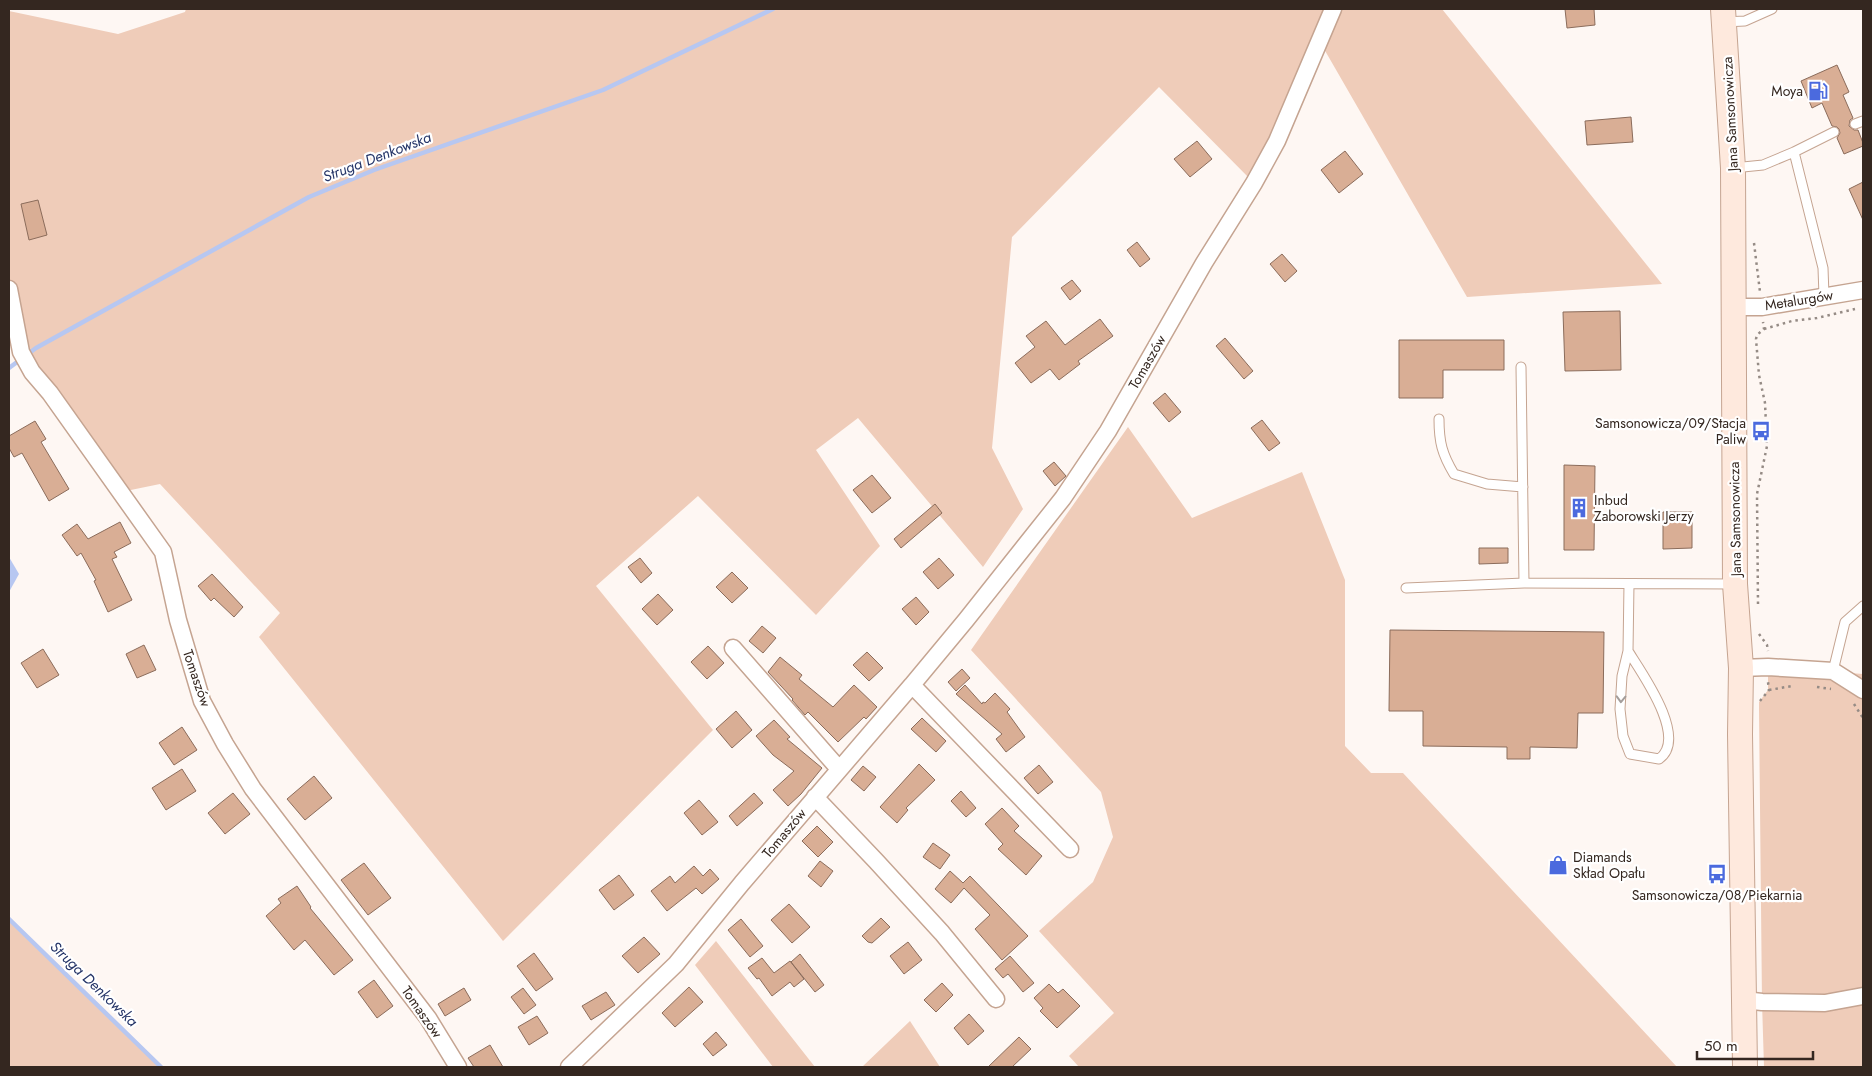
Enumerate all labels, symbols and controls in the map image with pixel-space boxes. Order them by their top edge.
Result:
street label: Jana Samsonowicza [1717,56,1743,174]
fuel station icon: Moya [1807,80,1829,102]
place label: Moya [1771,81,1803,101]
water label: Struga Denkowska [320,126,435,188]
street label: Metalurgów [1763,285,1835,315]
street label: Tomaszów [1124,331,1171,393]
place label: Samsonowicza/09/Stacja Paliw [1595,413,1746,449]
bus stop icon: Samsonowicza/09/Stacja Paliw [1750,420,1772,442]
street label: Jana Samsonowicza [1724,461,1746,579]
place label: Inbud Zaborowski Jerzy [1594,490,1695,526]
building icon: Inbud Zaborowski Jerzy [1568,497,1590,519]
street label: Tomaszów [178,647,216,710]
one-way arrow [1616,695,1626,703]
street label: Tomaszów [757,804,811,862]
place label: Diamands Skład Opału [1573,847,1645,883]
shop icon: Diamands Skład Opału [1547,854,1569,876]
bus stop icon: Samsonowicza/08/Piekarnia [1706,863,1728,885]
place label: Samsonowicza/08/Piekarnia [1632,885,1802,905]
water label: Struga Denkowska [45,936,143,1032]
street label: Tomaszów [397,982,447,1042]
scale bar [1697,1028,1813,1060]
text: 50 m [1704,1035,1738,1057]

